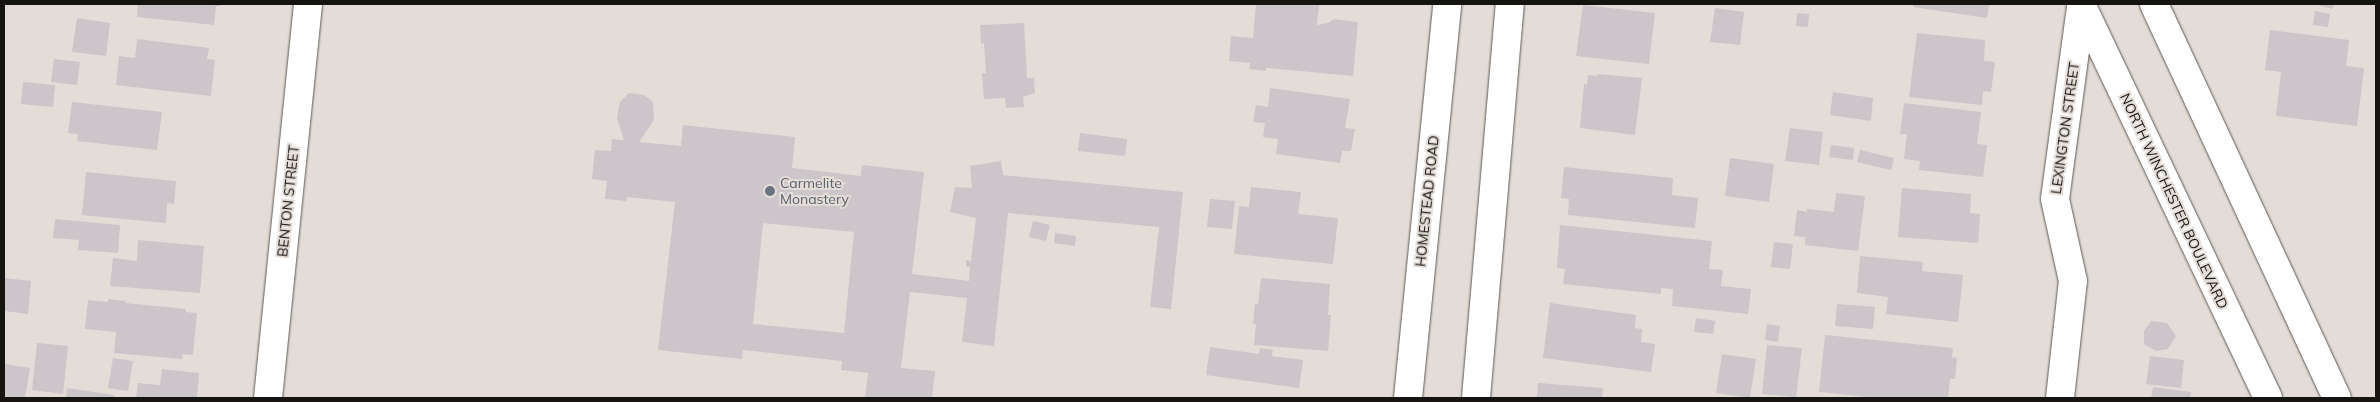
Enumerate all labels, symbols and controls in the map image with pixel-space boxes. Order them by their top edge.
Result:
street label: LEXINGTON STREET [2047,61,2083,195]
street label: NORTH WINCHESTER BOULEVARD [2117,91,2231,311]
street label: HOMESTEAD ROAD [1412,134,1442,268]
street label: BENTON STREET [274,144,302,258]
place label: Carmelite Monastery [780,175,849,208]
marker: Carmelite Monastery [764,185,776,197]

